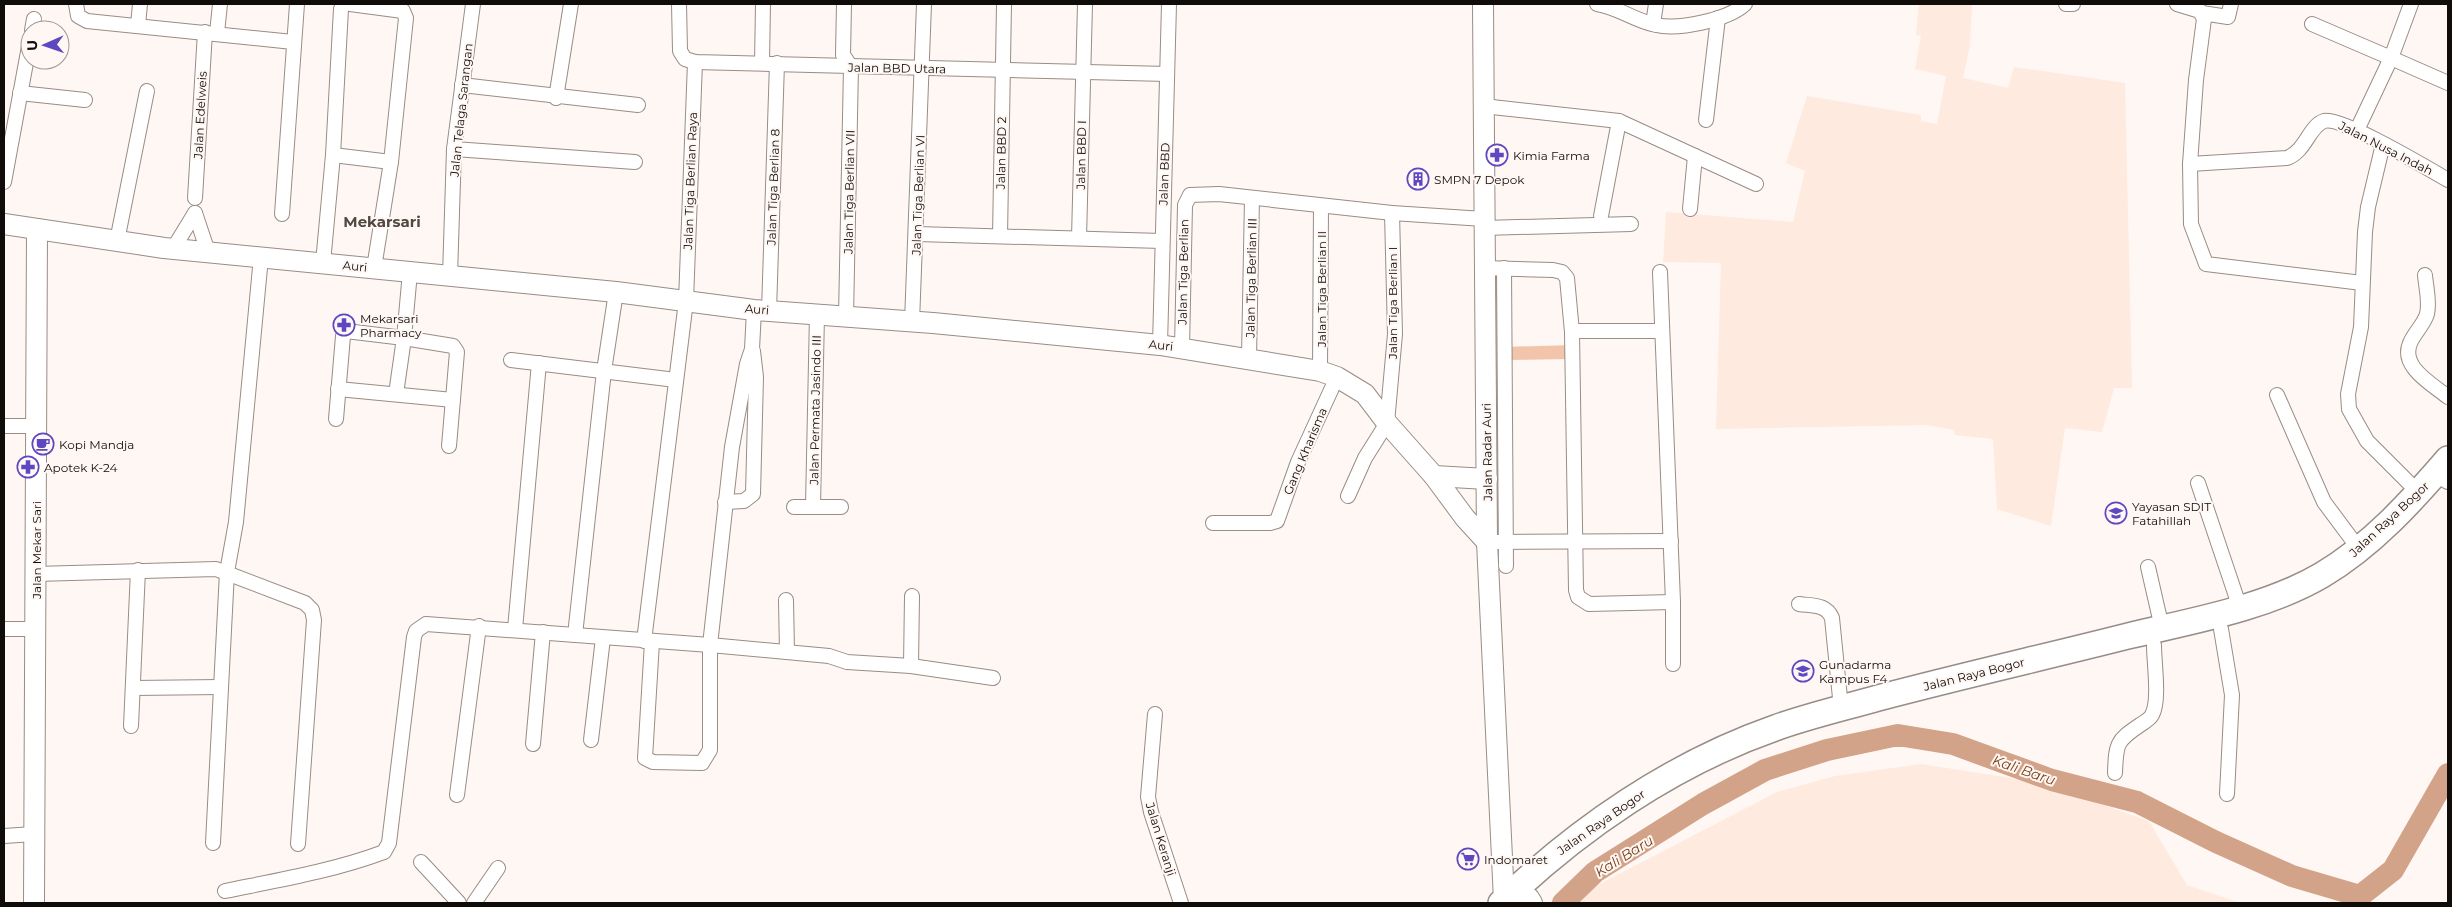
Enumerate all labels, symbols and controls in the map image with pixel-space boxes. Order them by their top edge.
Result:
north arrow [20,20,70,70]
text: U [23,40,41,51]
street label: Jalan Telaga Sarangan [446,42,475,179]
street label: Jalan BBD Utara [847,60,946,76]
street label: Jalan Edelweis [190,71,210,160]
street label: Jalan Tiga Berlian Raya [680,112,700,251]
street label: Jalan BBD 2 [993,116,1009,190]
street label: Jalan Nusa Indah [2336,117,2436,178]
street label: Jalan BBD I [1073,120,1089,191]
street label: Jalan Tiga Berlian 8 [763,128,783,247]
street label: Jalan Tiga Berlian VII [840,130,858,255]
street label: Jalan Tiga Berlian VI [908,134,928,257]
street label: Jalan BBD [1155,142,1173,207]
pharmacy icon: Kimia Farma [1485,143,1509,167]
place label: Kimia Farma [1513,148,1590,163]
building icon: SMPN 7 Depok [1406,167,1430,191]
place label: SMPN 7 Depok [1434,172,1525,187]
district label: Mekarsari [343,212,421,231]
street label: Jalan Tiga Berlian III [1242,218,1260,339]
street label: Jalan Tiga Berlian [1175,219,1191,326]
street label: Jalan Tiga Berlian II [1314,231,1329,348]
street label: Jalan Tiga Berlian I [1385,247,1400,360]
street label: Auri [342,257,368,275]
street label: Auri [744,300,770,318]
place label: Mekarsari Pharmacy [360,311,422,340]
pharmacy icon: Mekarsari Pharmacy [332,313,356,337]
street label: Jalan Permata Jasindo III [806,335,824,486]
street label: Auri [1148,336,1174,354]
street label: Jalan Radar Auri [1479,403,1495,502]
street label: Gang Kharisma [1280,405,1330,497]
cafe icon: Kopi Mandja [31,432,55,456]
place label: Kopi Mandja [59,437,134,452]
pharmacy icon: Apotek K-24 [16,455,40,479]
place label: Apotek K-24 [44,460,118,475]
street label: Jalan Raya Bogor [2345,478,2432,561]
place label: Yayasan SDIT Fatahillah [2132,499,2211,528]
street label: Jalan Mekar Sari [29,501,44,600]
school or university icon: Yayasan SDIT Fatahillah [2104,501,2128,525]
street label: Jalan Raya Bogor [1921,654,2026,694]
place label: Gunadarma Kampus F4 [1819,657,1891,686]
school or university icon: Gunadarma Kampus F4 [1791,659,1815,683]
water label: Kali Baru [1990,751,2058,789]
street label: Jalan Raya Bogor [1553,786,1648,858]
street label: Jalan Keranji [1142,799,1179,878]
water label: Kali Baru [1592,831,1656,881]
supermarket icon: Indomaret [1456,847,1480,871]
place label: Indomaret [1484,852,1548,867]

